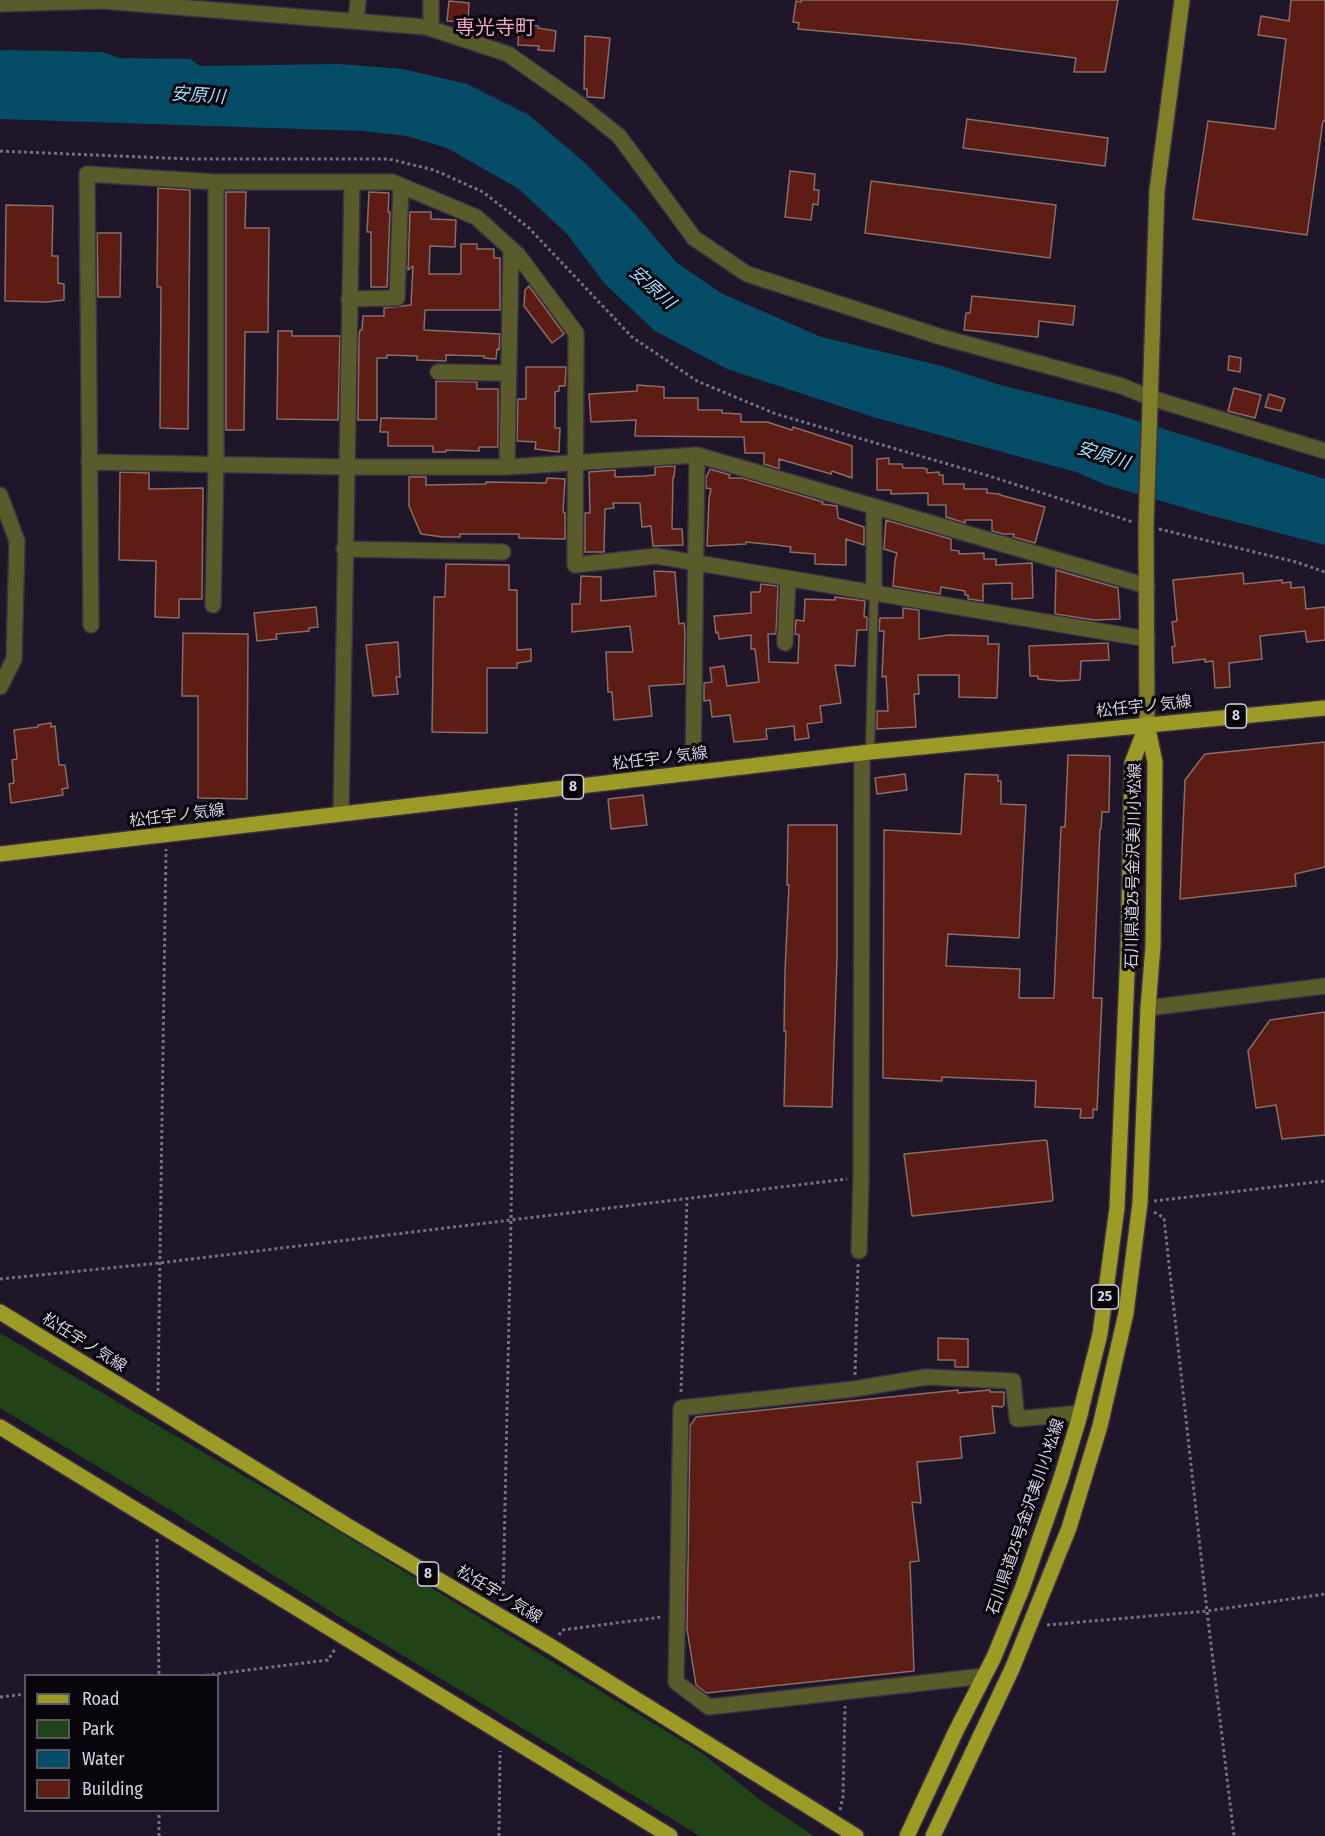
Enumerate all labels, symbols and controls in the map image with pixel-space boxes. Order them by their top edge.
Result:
district label: 専光寺町 [455,16,535,40]
water label: 安原川 [170,83,226,109]
water label: 安原川 [625,262,679,314]
water label: 安原川 [1074,437,1132,475]
street label: 松任宇ノ気線 [1095,692,1193,722]
road number: 8 [1226,704,1246,728]
street label: 松任宇ノ気線 [611,744,709,774]
street label: 石川県道25号金沢美川小松線 [1123,763,1145,969]
road number: 8 [562,775,584,799]
street label: 松任宇ノ気線 [128,801,226,831]
road number: 25 [1092,1285,1118,1309]
street label: 松任宇ノ気線 [38,1309,130,1377]
street label: 石川県道25号金沢美川小松線 [983,1416,1069,1618]
road number: 8 [418,1562,438,1586]
street label: 松任宇ノ気線 [453,1562,545,1628]
legend [24,1674,219,1812]
text: Road [82,1688,119,1710]
text: Park [82,1718,114,1740]
text: Water [82,1748,125,1770]
text: Building [82,1778,143,1800]

